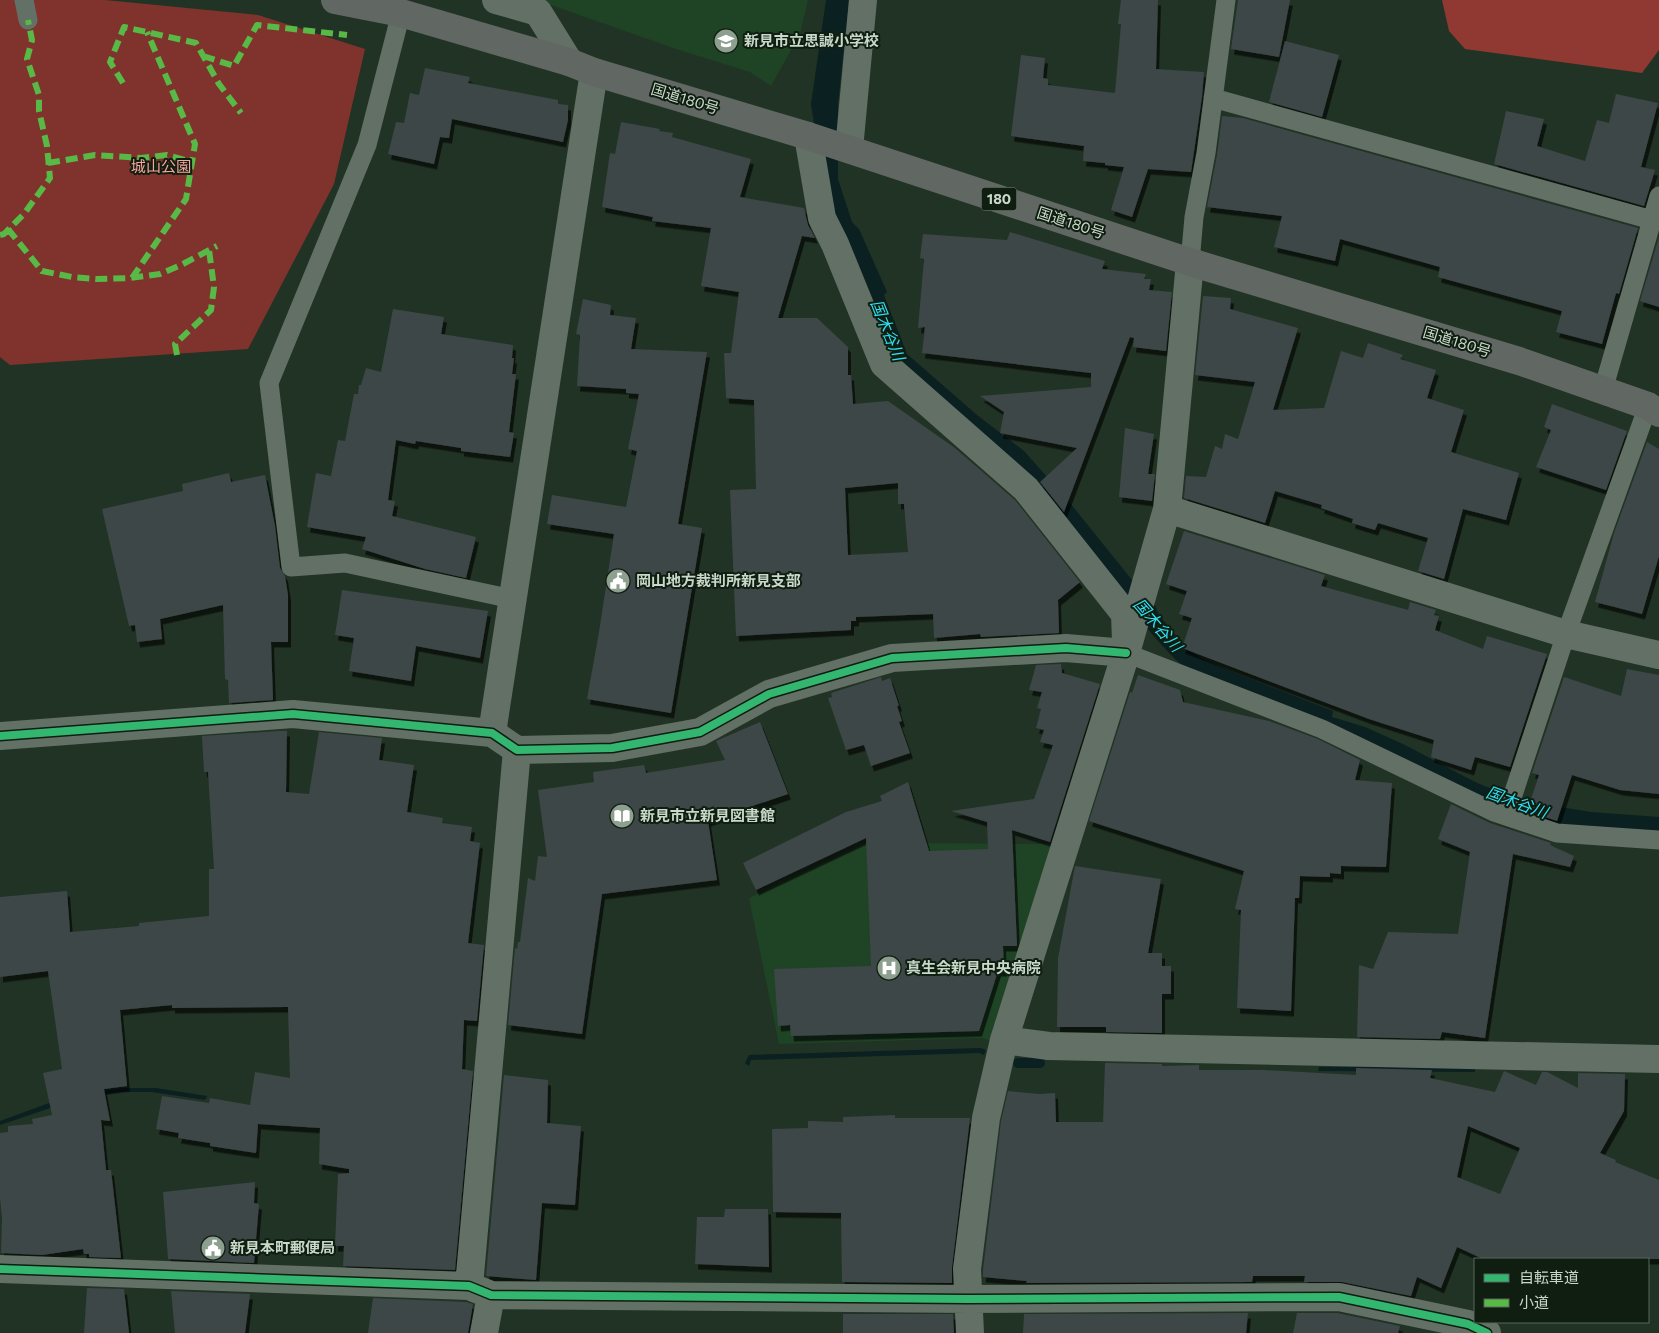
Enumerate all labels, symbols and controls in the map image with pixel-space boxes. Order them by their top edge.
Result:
school or university icon: 新見市立思誠小学校 [713,28,739,54]
place label: 新見市立思誠小学校 [744,31,879,49]
street label: 国道180号 [649,79,722,117]
park label: 城山公園 [131,157,191,175]
road number: 180 [982,188,1016,210]
street label: 国道180号 [1035,203,1108,241]
water label: 国木谷川 [868,297,910,365]
street label: 国道180号 [1421,322,1494,360]
public building icon: 岡山地方裁判所新見支部 [605,568,631,594]
place label: 岡山地方裁判所新見支部 [636,571,801,589]
water label: 国木谷川 [1130,594,1188,657]
water label: 国木谷川 [1484,782,1552,822]
library icon: 新見市立新見図書館 [609,803,635,829]
place label: 新見市立新見図書館 [640,806,775,824]
hospital icon: 真生会新見中央病院 [876,955,902,981]
place label: 真生会新見中央病院 [906,958,1041,976]
public building icon: 新見本町郵便局 [200,1235,226,1261]
place label: 新見本町郵便局 [230,1238,335,1256]
legend [1474,1258,1649,1323]
text: 自転車道 [1519,1268,1579,1286]
text: 小道 [1519,1293,1549,1311]

